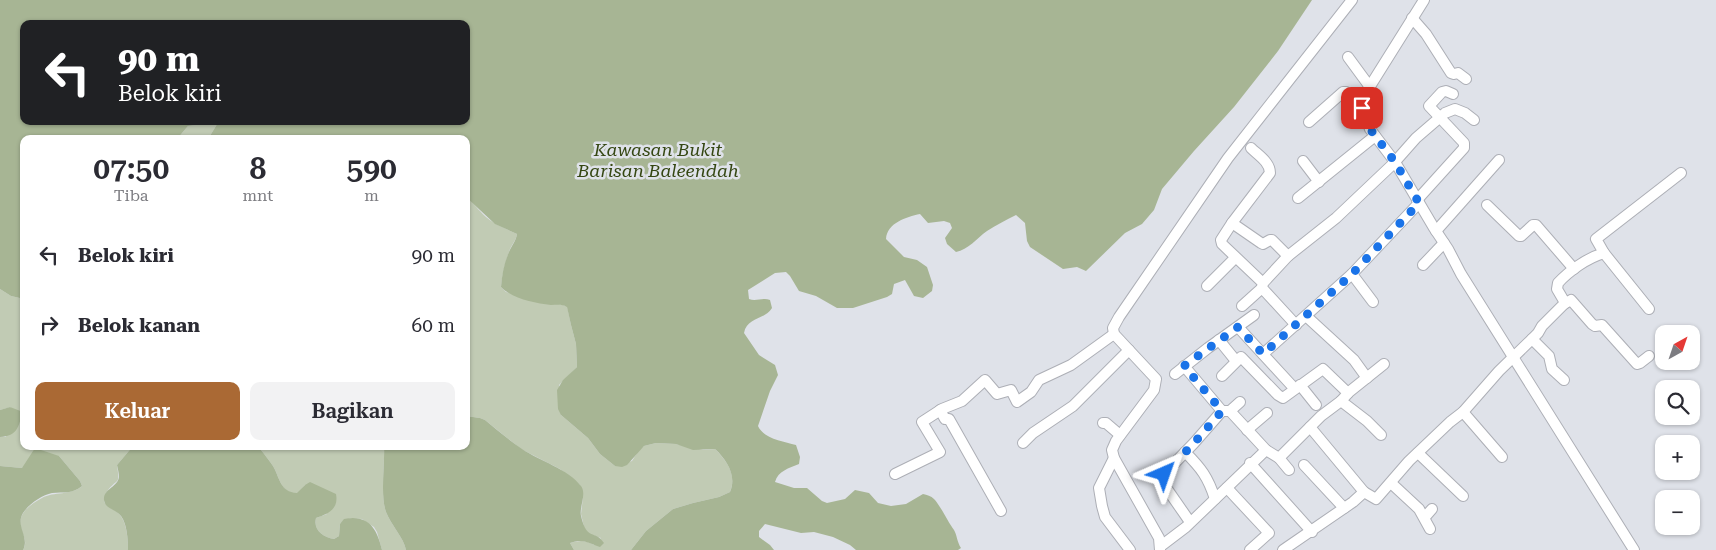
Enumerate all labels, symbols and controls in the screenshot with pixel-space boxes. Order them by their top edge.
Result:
text: 90 m [118,39,200,80]
icon: left [35,40,100,105]
text: Belok kiri [118,81,222,106]
pin [1341,87,1383,129]
icon: arrive [1348,94,1376,122]
park label: Kawasan Bukit Barisan Baleendah [576,139,739,181]
text: 07:50 [93,151,169,186]
text: 8 [249,151,266,186]
text: 590 [346,151,397,186]
text: Tiba [114,186,149,205]
text: mnt [242,186,273,205]
text: m [364,186,379,205]
icon: left [35,241,63,269]
text: Belok kiri [78,244,174,267]
text: 90 m [412,244,455,267]
icon: right [35,311,63,339]
text: Belok kanan [78,314,200,337]
text: 60 m [412,314,455,337]
north arrow [1655,325,1700,370]
map controls [1655,325,1700,535]
button: search [1655,380,1700,425]
button: Keluar [35,382,240,440]
button: Bagikan [250,382,455,440]
button: + [1655,435,1700,480]
position arrow [1137,447,1189,499]
button: − [1655,490,1700,535]

